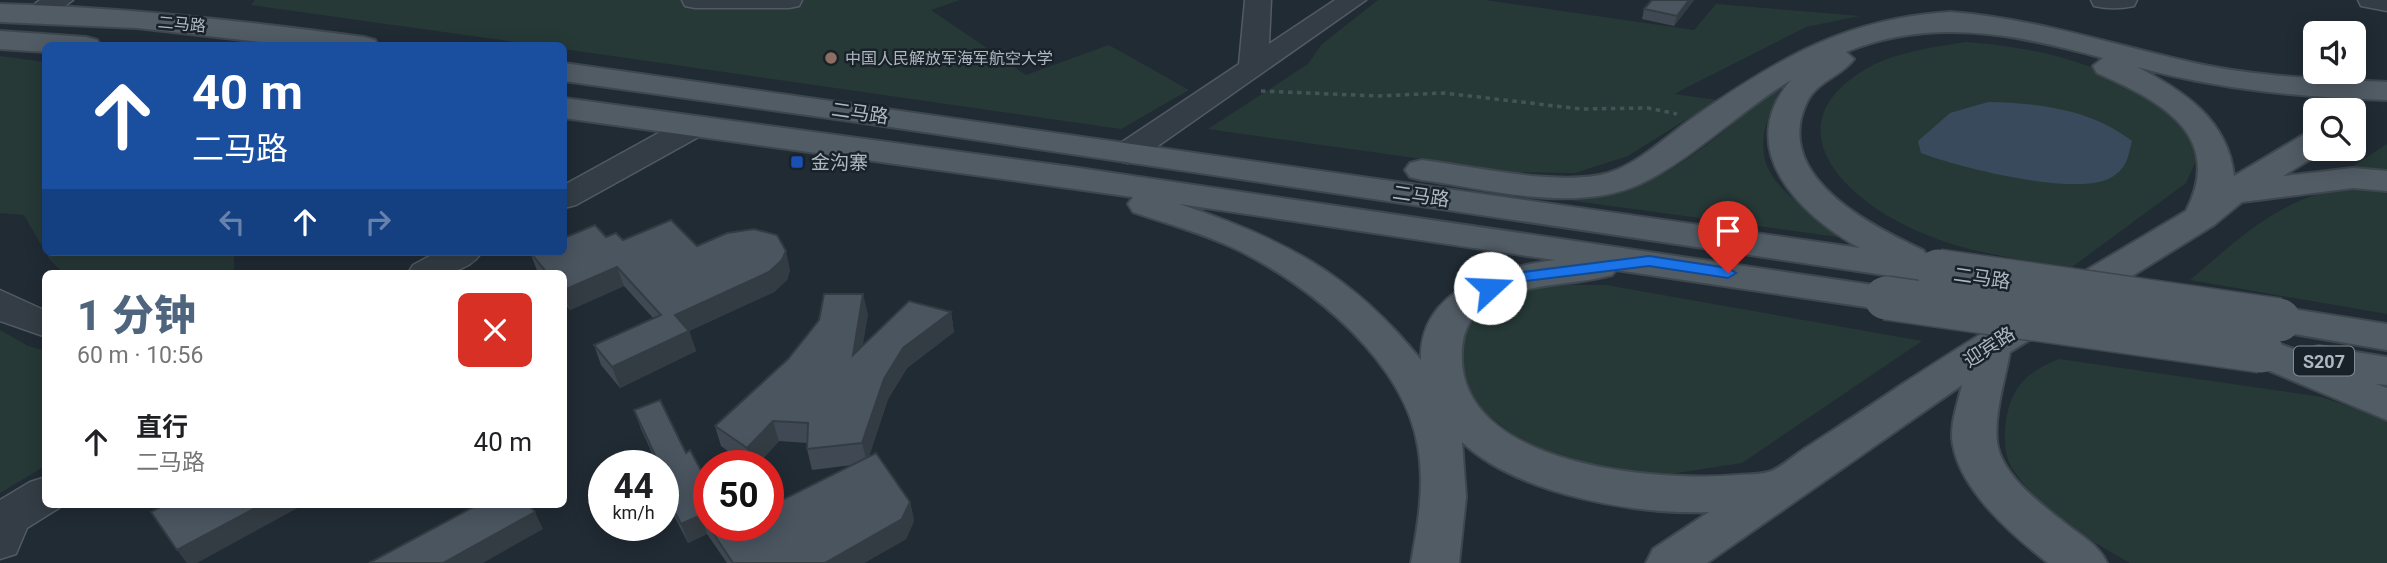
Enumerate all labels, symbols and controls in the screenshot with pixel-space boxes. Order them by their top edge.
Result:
street label: 二马路 [157,12,207,36]
map controls [2303,21,2366,161]
button: sound [2303,21,2366,84]
place label: 中国人民解放军海军航空大学 [845,49,1053,68]
marker: 中国人民解放军海军航空大学 [823,50,839,66]
text: 40 m [192,64,303,121]
icon: ahead [77,70,168,161]
street label: 二马路 [830,98,890,128]
button: search [2303,98,2366,161]
text: 二马路 [192,130,288,168]
place label: 金沟寨 [811,151,868,174]
marker: 金沟寨 [789,154,805,170]
street label: 二马路 [1391,181,1451,211]
pin [1698,201,1758,273]
icon: left [213,203,251,241]
icon: ahead [286,203,324,241]
icon: right [359,203,397,241]
icon: arrive [1709,212,1747,250]
position arrow [1453,251,1527,325]
street label: 二马路 [1952,263,2012,293]
text: 1 分钟 [77,291,196,340]
button: close [458,293,532,367]
street label: 迎宾路 [1959,322,2019,372]
text: 60 m · 10:56 [77,342,203,369]
road number: S207 [2294,346,2354,376]
text: 直行 [136,412,188,442]
icon: ahead [77,423,115,461]
text: 40 m [474,427,532,457]
text: 二马路 [136,449,205,476]
speed limit sign: 50 [693,450,784,541]
text: 44 [613,466,654,507]
text: km/h [612,502,655,523]

